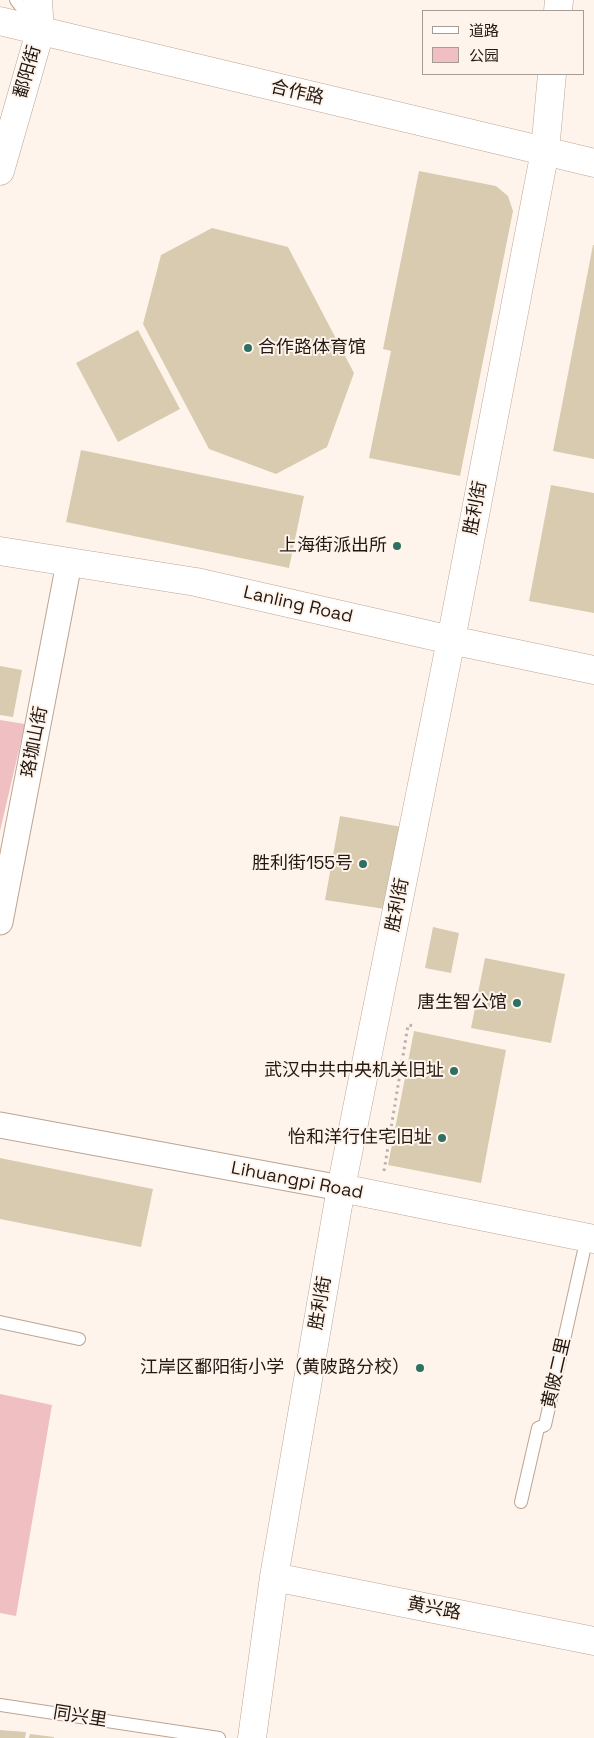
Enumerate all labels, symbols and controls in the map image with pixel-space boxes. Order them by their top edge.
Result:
legend [422,10,584,75]
text: 道路 [469,21,499,40]
street label: 鄱阳街 [10,43,46,101]
text: 公园 [469,46,499,65]
street label: 合作路 [268,76,326,110]
place label: 合作路体育馆 [258,337,366,359]
marker: 合作路体育馆 [242,342,254,354]
street label: 胜利街 [460,479,492,537]
place label: 上海街派出所 [279,535,387,557]
marker: 上海街派出所 [391,540,403,552]
street label: Lanling Road [241,582,355,628]
street label: 珞珈山街 [18,705,52,779]
place label: 胜利街155号 [252,853,353,875]
marker: 胜利街155号 [357,858,369,870]
street label: 胜利街 [382,876,414,934]
place label: 唐生智公馆 [417,992,507,1014]
marker: 唐生智公馆 [511,997,523,1009]
place label: 武汉中共中央机关旧址 [264,1060,444,1082]
marker: 武汉中共中央机关旧址 [448,1065,460,1077]
place label: 怡和洋行住宅旧址 [288,1127,432,1149]
marker: 怡和洋行住宅旧址 [436,1132,448,1144]
street label: Lihuangpi Road [229,1158,365,1204]
street label: 胜利街 [306,1275,336,1331]
street label: 黄陂二里 [538,1335,576,1411]
place label: 江岸区鄱阳街小学（黄陂路分校） [140,1357,410,1379]
marker: 江岸区鄱阳街小学（黄陂路分校） [414,1362,426,1374]
street label: 黄兴路 [405,1593,463,1625]
street label: 同兴里 [52,1702,108,1732]

